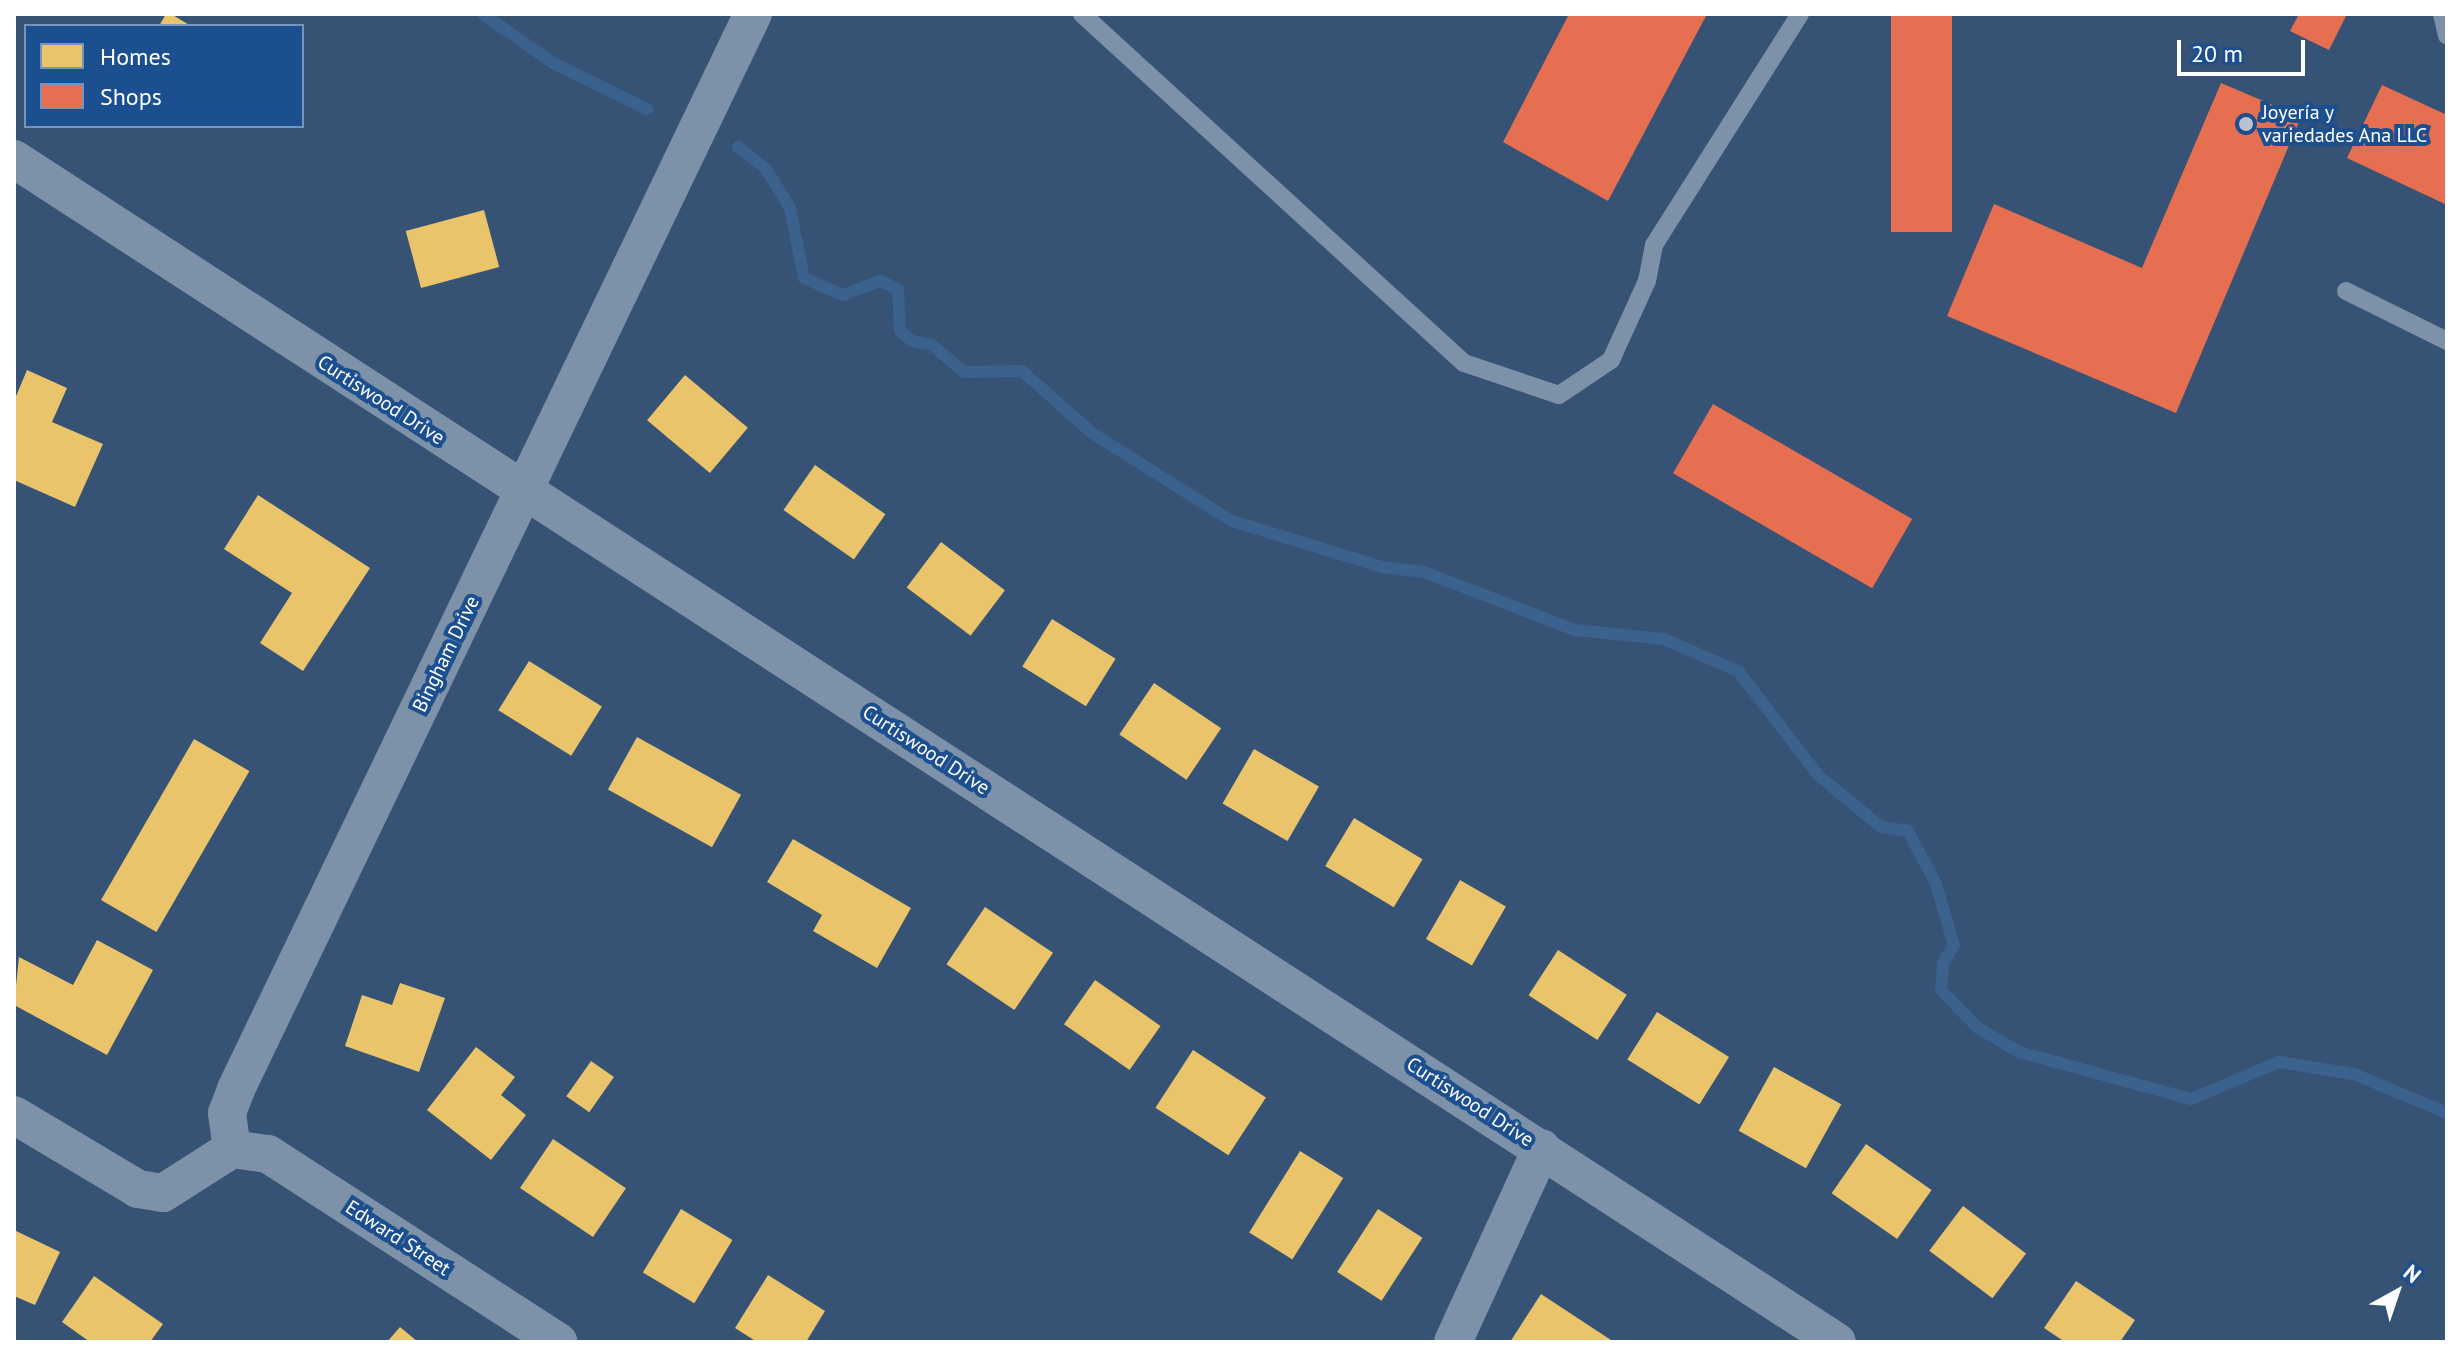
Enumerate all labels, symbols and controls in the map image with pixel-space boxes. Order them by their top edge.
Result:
legend [24,24,304,128]
scale bar [2181,24,2309,74]
text: 20 m [2191,38,2243,69]
text: Homes [100,41,171,72]
text: Shops [100,81,162,112]
place label: Joyería y variedades Ana LLC [2262,100,2428,147]
marker: Joyería y variedades Ana LLC [2237,115,2255,133]
street label: Curtiswood Drive [313,350,449,450]
street label: Bingham Drive [408,592,484,716]
street label: Curtiswood Drive [858,700,994,800]
street label: Curtiswood Drive [1402,1052,1538,1152]
street label: Edward Street [341,1195,455,1281]
north arrow [2357,1252,2437,1332]
text: N [2398,1258,2427,1289]

